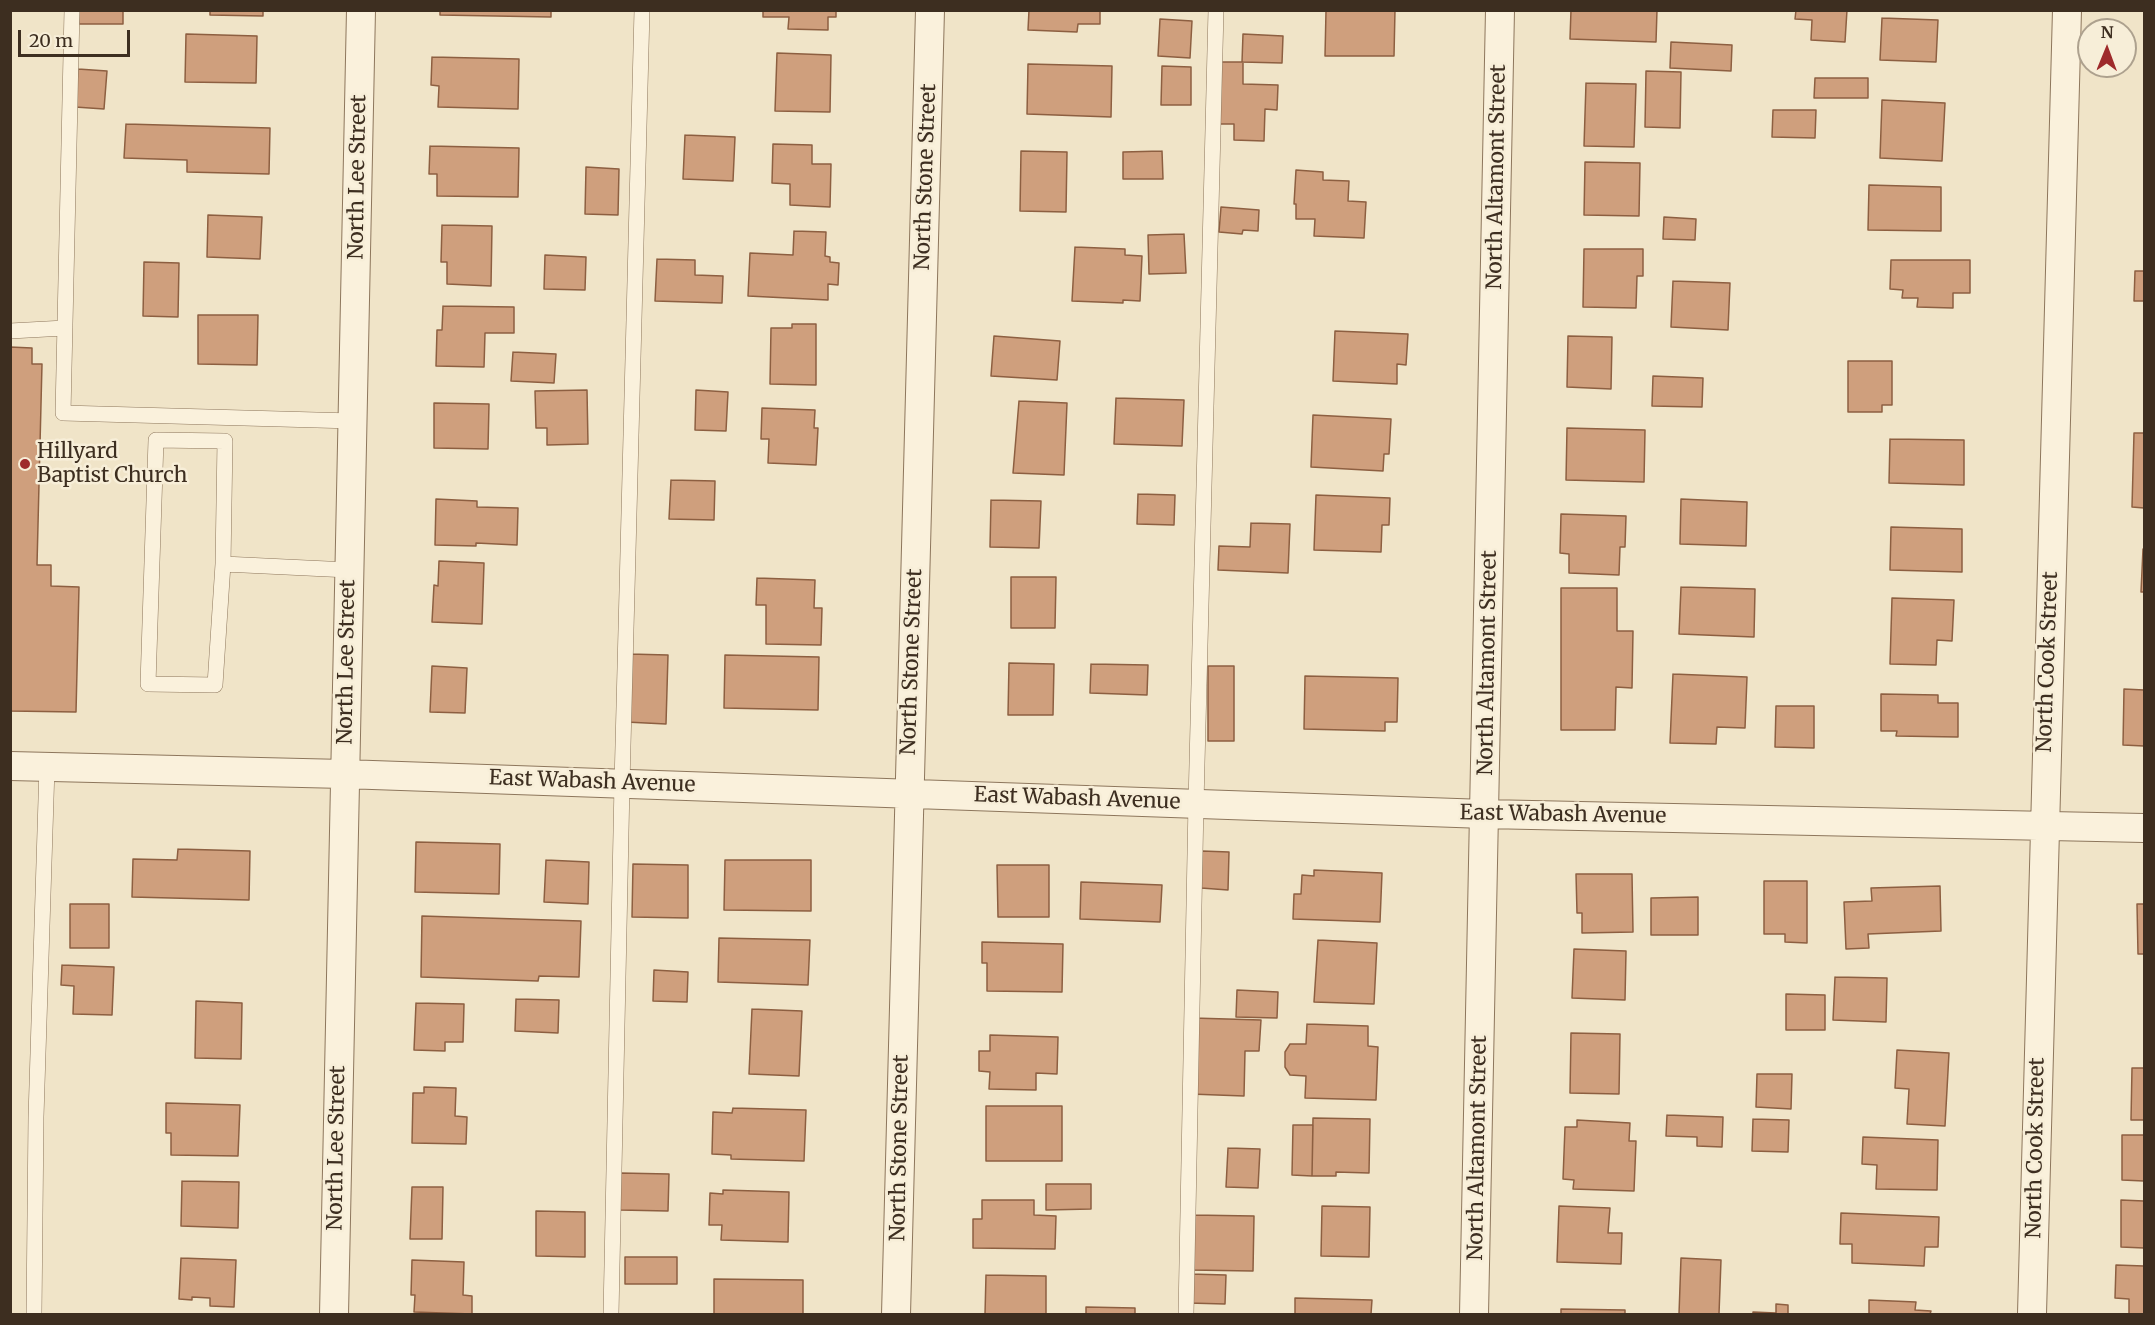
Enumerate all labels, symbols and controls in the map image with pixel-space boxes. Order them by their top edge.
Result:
scale bar [21,18,134,56]
north arrow [2077,18,2137,78]
text: N [2101,22,2114,42]
text: 20 m [29,29,73,52]
street label: North Altamont Street [1482,64,1512,290]
street label: North Stone Street [910,83,942,271]
street label: North Lee Street [344,94,372,260]
place label: Hillyard Baptist Church [37,439,187,489]
marker: Hillyard Baptist Church [18,457,32,471]
street label: North Altamont Street [1473,550,1503,776]
street label: North Stone Street [896,568,928,756]
street label: North Cook Street [2032,571,2064,753]
street label: North Lee Street [333,579,361,745]
street label: East Wabash Avenue [488,766,696,798]
street label: East Wabash Avenue [973,783,1181,815]
street label: East Wabash Avenue [1459,801,1667,829]
street label: North Altamont Street [1463,1035,1493,1261]
street label: North Stone Street [886,1054,914,1242]
street label: North Cook Street [2022,1057,2050,1239]
street label: North Lee Street [323,1065,351,1231]

